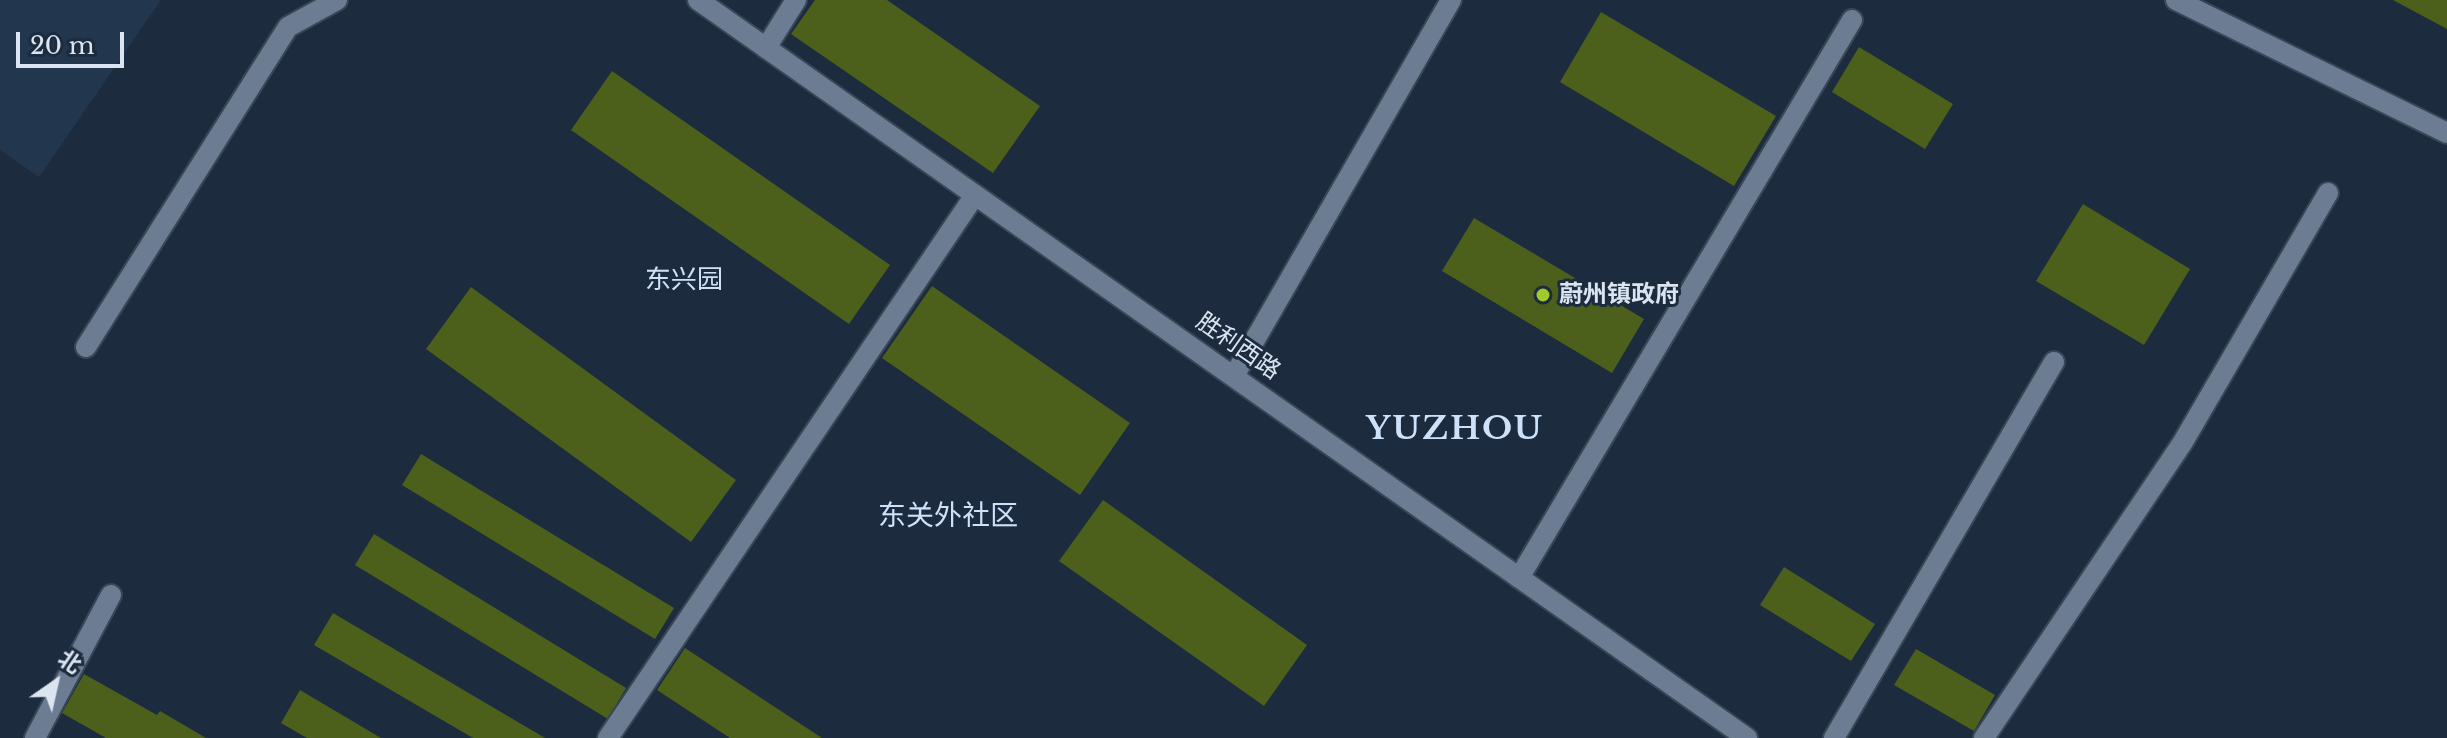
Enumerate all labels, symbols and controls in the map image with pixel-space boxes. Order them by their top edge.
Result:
scale bar [20,16,128,66]
text: 20 m [30,31,95,60]
district label: 东兴园 [645,265,723,297]
place label: 蔚州镇政府 [1559,281,1679,309]
marker: 蔚州镇政府 [1534,286,1552,304]
street label: 胜利西路 [1190,308,1286,386]
district label: YUZHOU [1366,411,1544,449]
district label: 东关外社区 [878,500,1018,534]
north arrow [16,642,96,722]
text: 北 [53,644,86,679]

